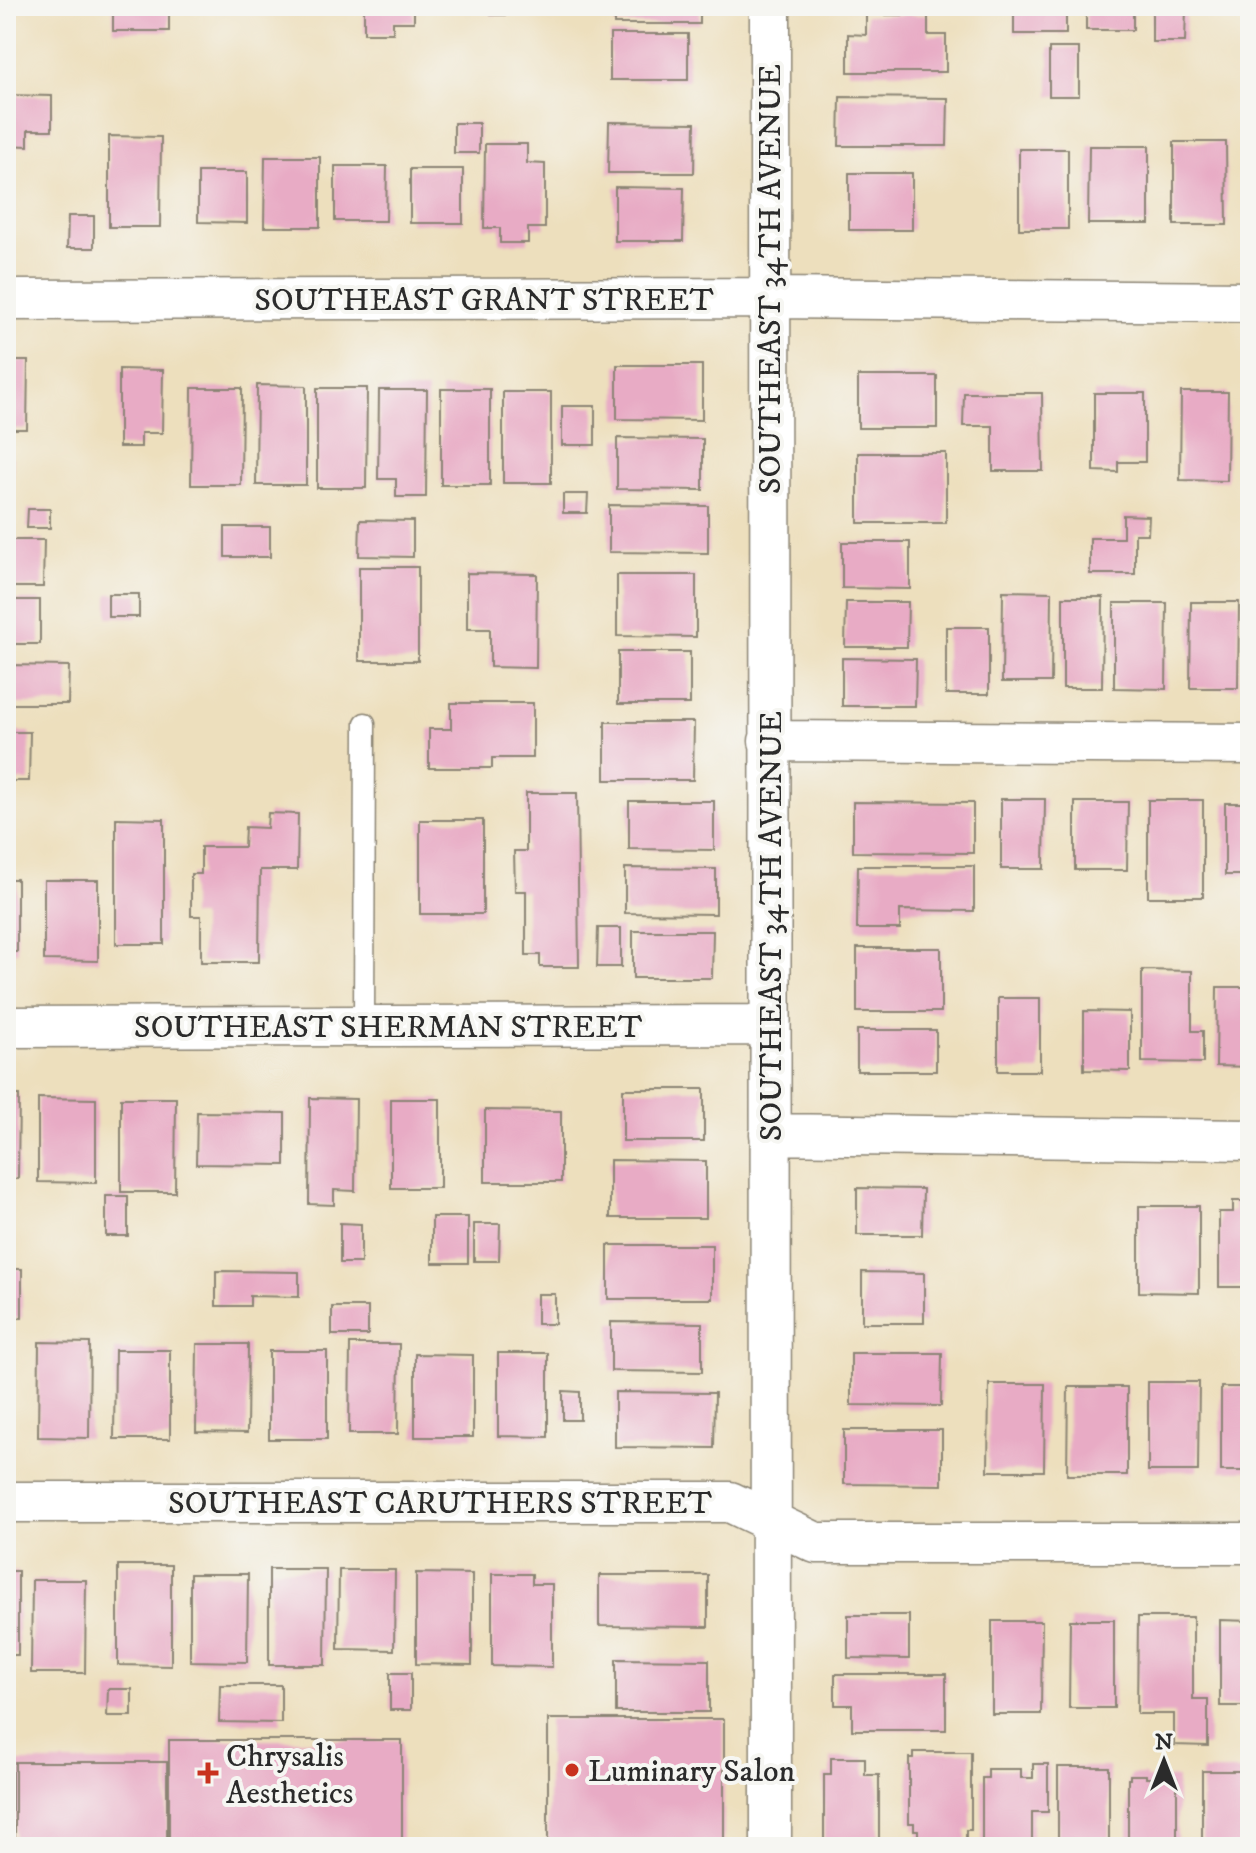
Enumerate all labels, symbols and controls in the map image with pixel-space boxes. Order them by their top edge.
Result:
street label: SOUTHEAST 34TH AVENUE [751,64,791,494]
street label: SOUTHEAST GRANT STREET [254,281,714,321]
street label: SOUTHEAST 34TH AVENUE [752,711,792,1141]
street label: SOUTHEAST SHERMAN STREET [134,1008,642,1048]
street label: SOUTHEAST CARUTHERS STREET [168,1484,712,1524]
north arrow [1124,1721,1204,1801]
text: N [1155,1729,1173,1756]
place label: Chrysalis Aesthetics [226,1737,353,1814]
place label: Luminary Salon [588,1752,796,1792]
marker: Luminary Salon [563,1761,581,1779]
marker: Chrysalis Aesthetics [197,1762,219,1784]

